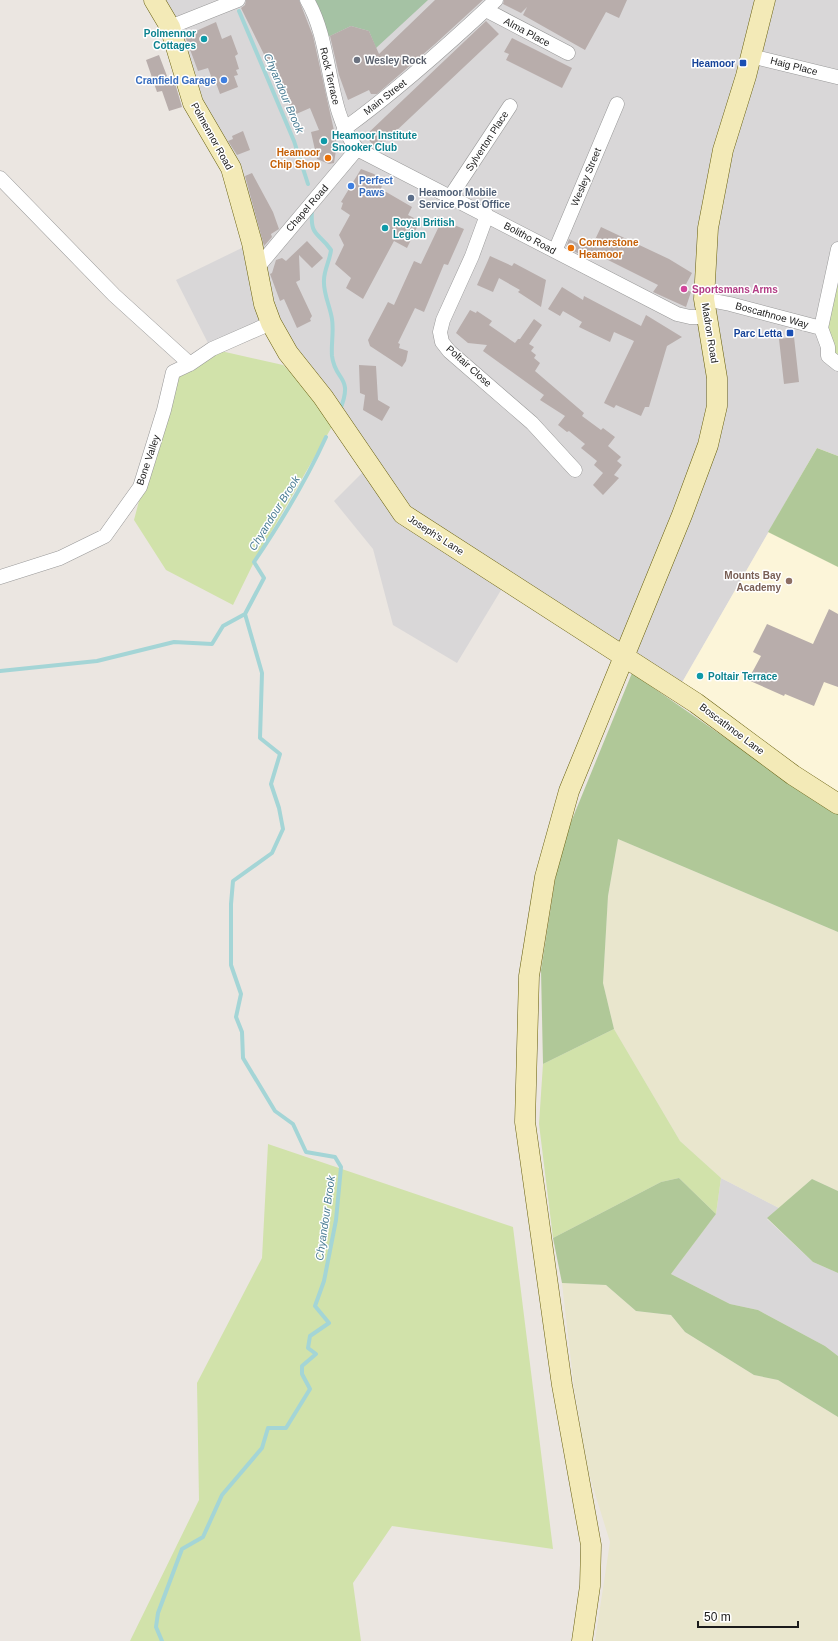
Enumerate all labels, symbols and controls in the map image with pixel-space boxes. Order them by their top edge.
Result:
street label: Alma Place [502,15,552,49]
place label: Polmennor Cottages [144,28,196,51]
marker: Polmennor Cottages [199,34,209,44]
street label: Rock Terrace [318,46,342,106]
water label: Chyandour Brook [262,51,306,135]
marker: Wesley Rock [352,55,362,65]
place label: Wesley Rock [365,55,427,66]
street label: Haig Place [769,55,819,77]
place label: Heamoor [692,58,735,69]
marker: Heamoor [738,58,748,68]
place label: Cranfield Garage [135,75,216,86]
marker: Cranfield Garage [219,75,229,85]
street label: Main Street [361,77,409,117]
street label: Polmennor Road [189,101,235,171]
street label: Sylverton Place [463,109,511,173]
place label: Heamoor Institute Snooker Club [332,130,417,153]
marker: Heamoor Institute Snooker Club [319,136,329,146]
street label: Wesley Street [569,146,603,208]
place label: Heamoor Chip Shop [270,147,320,170]
marker: Heamoor Chip Shop [323,153,333,163]
place label: Perfect Paws [359,175,394,198]
marker: Perfect Paws [346,181,356,191]
street label: Chapel Road [284,182,330,234]
place label: Heamoor Mobile Service Post Office [419,187,511,210]
marker: Heamoor Mobile Service Post Office [406,193,416,203]
place label: Royal British Legion [393,217,455,240]
street label: Bolitho Road [502,220,558,256]
marker: Royal British Legion [380,223,390,233]
place label: Cornerstone Heamoor [579,237,639,260]
marker: Cornerstone Heamoor [566,243,576,253]
marker: Sportsmans Arms [679,284,689,294]
place label: Sportsmans Arms [692,284,778,295]
street label: Boscathnoe Way [734,300,810,330]
street label: Madron Road [700,302,720,364]
place label: Parc Letta [734,328,782,339]
marker: Parc Letta [785,328,795,338]
street label: Poltair Close [444,343,494,389]
street label: Bone Valley [134,433,162,487]
water label: Chyandour Brook [246,473,302,552]
street label: Joseph's Lane [406,513,466,557]
place label: Mounts Bay Academy [724,570,781,593]
marker: Mounts Bay Academy [784,576,794,586]
marker: Poltair Terrace [695,671,705,681]
place label: Poltair Terrace [708,671,778,682]
street label: Boscathnoe Lane [698,701,767,757]
water label: Chyandour Brook [313,1174,337,1261]
scale bar [698,1603,798,1629]
text: 50 m [704,1610,731,1624]

